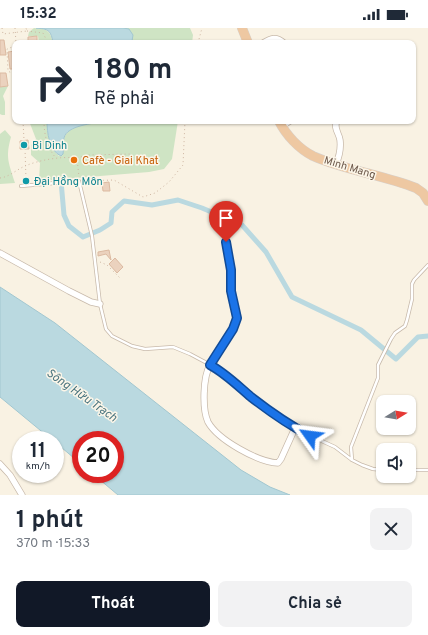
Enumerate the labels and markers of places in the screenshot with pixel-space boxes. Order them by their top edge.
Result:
place label: Bi Dinh [32,139,67,153]
marker: Bi Dinh [19,140,29,150]
place label: Cafè - Giai Khat [82,154,159,168]
marker: Cafè - Giai Khat [69,155,79,165]
place label: Đại Hồng Môn [34,175,103,189]
marker: Đại Hồng Môn [21,176,31,186]
pin [209,201,243,242]

